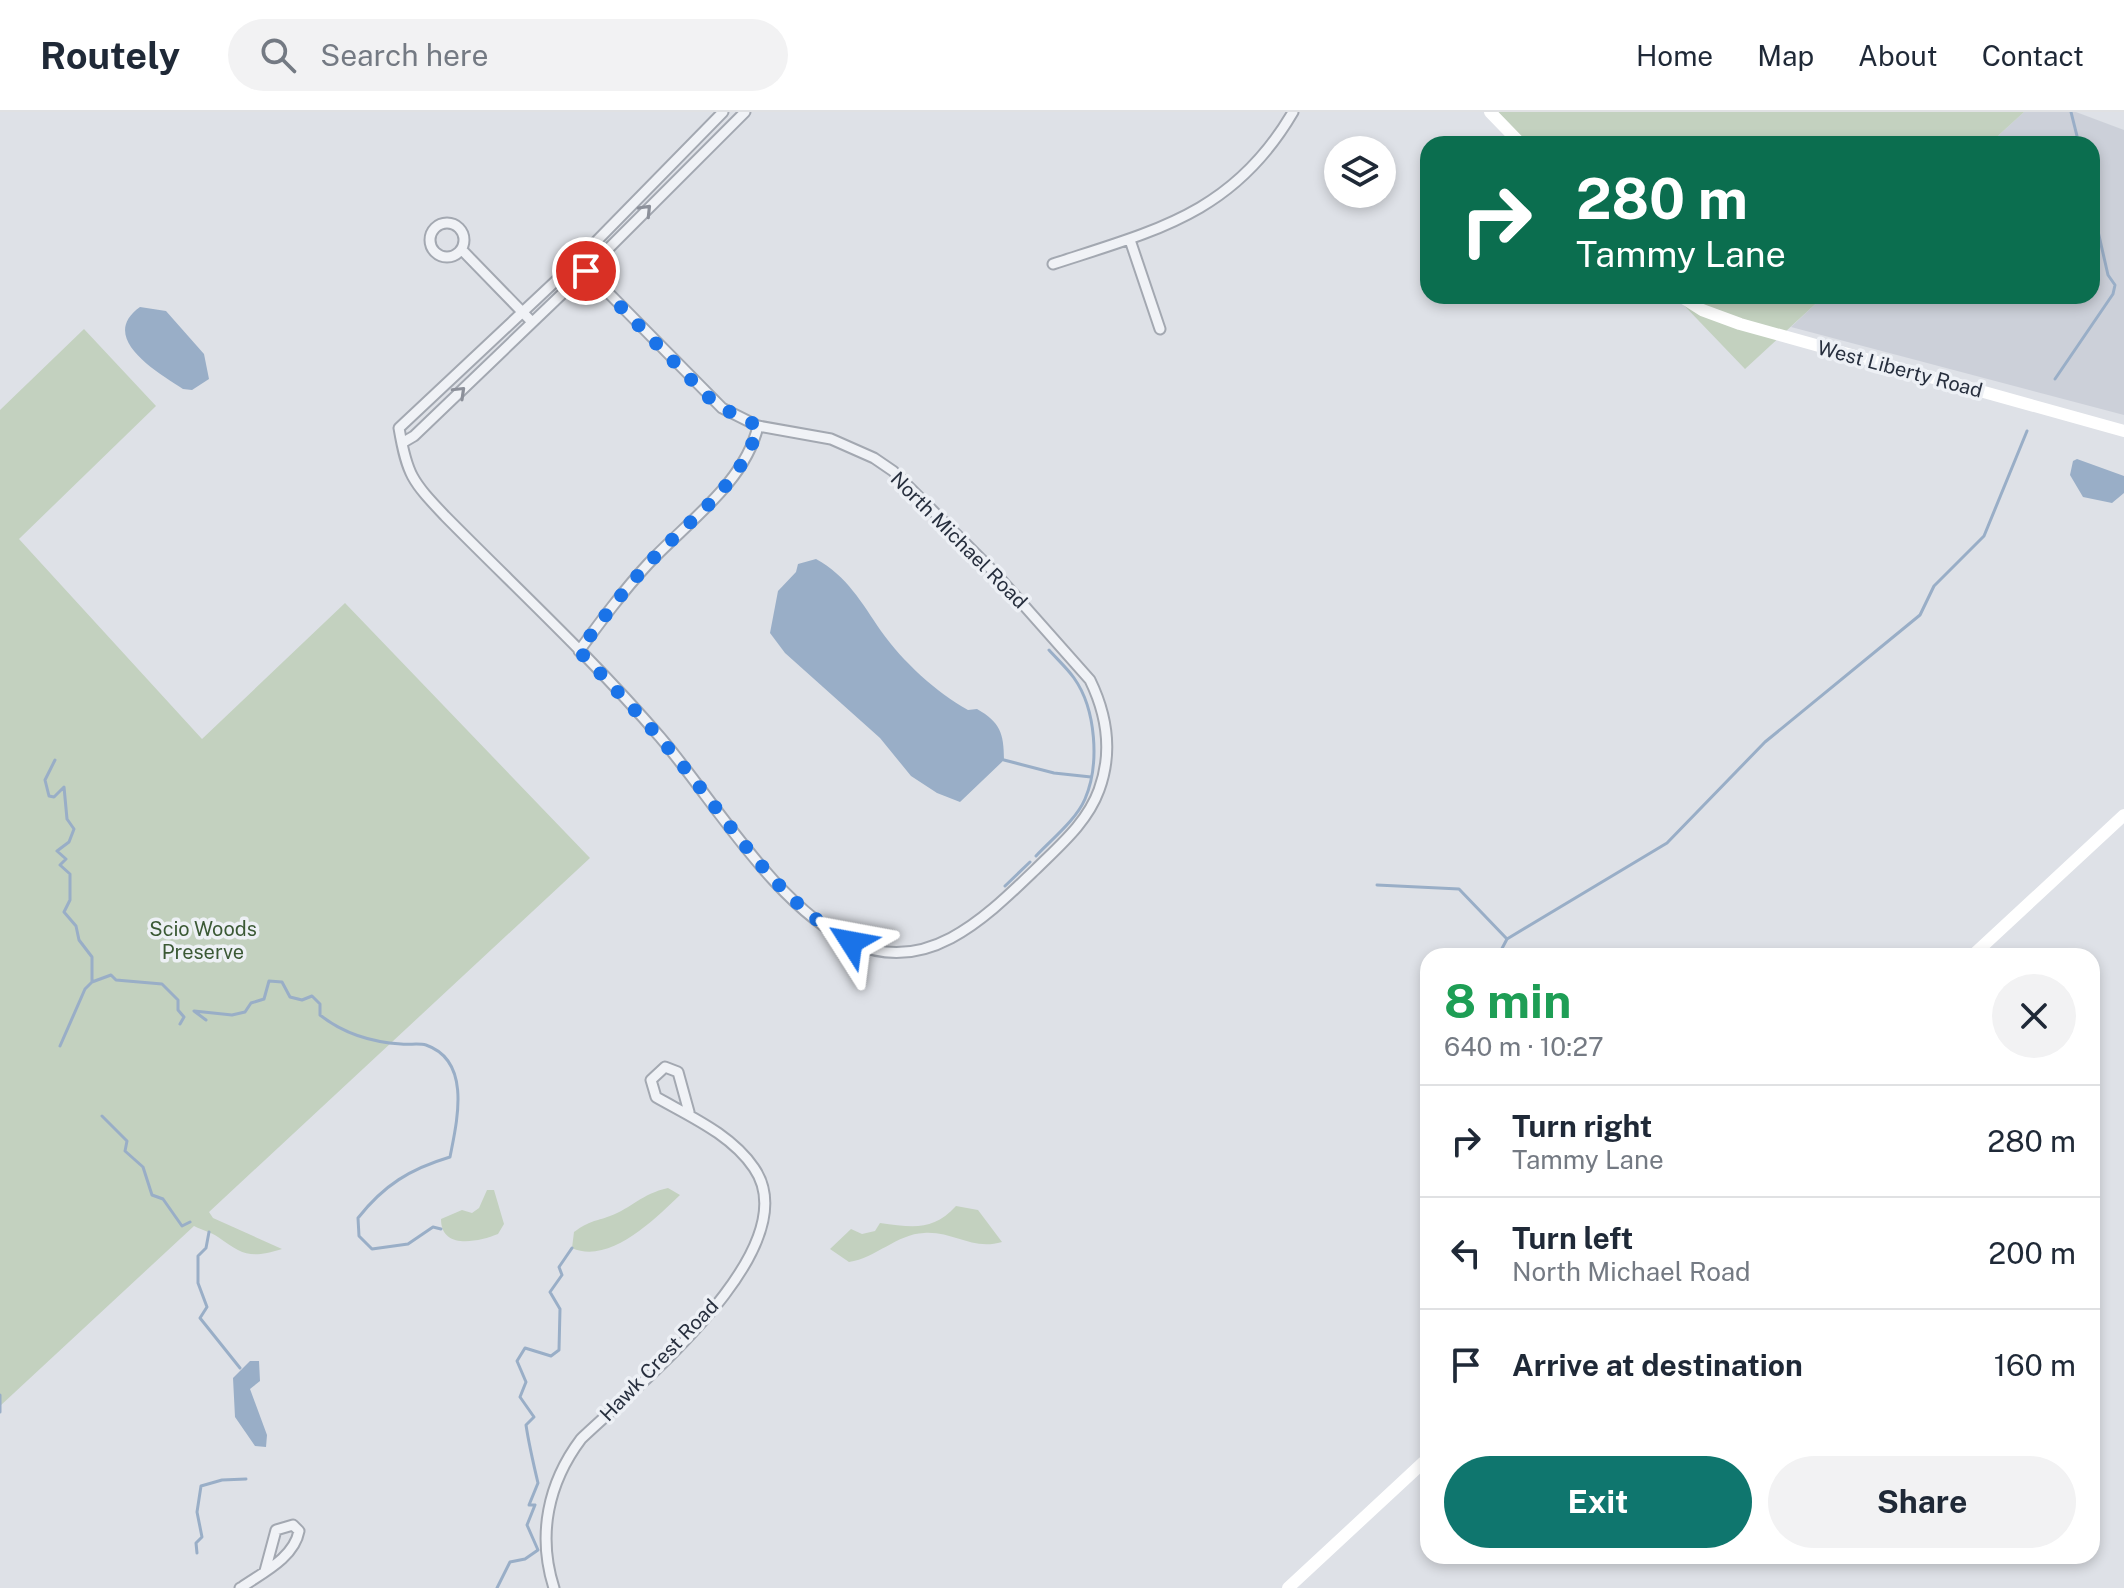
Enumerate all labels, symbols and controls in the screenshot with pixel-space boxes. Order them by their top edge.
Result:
search box [228,19,788,91]
text: Routely [40,33,180,78]
icon: search [256,33,300,77]
text: Search here [320,37,489,73]
text: Home [1636,39,1713,72]
text: Map [1757,39,1814,72]
text: About [1858,39,1938,72]
text: Contact [1982,39,2084,72]
map controls [1324,136,1396,208]
button: layers [1324,136,1396,208]
text: 280 m [1576,166,1748,232]
icon: right [1444,168,1548,272]
one-way arrow [637,205,651,219]
text: Tammy Lane [1576,233,1786,275]
pin [552,237,620,305]
icon: arrive [564,249,608,293]
street label: West Liberty Road [1815,335,1985,403]
one-way arrow [451,386,465,401]
street label: North Michael Road [886,467,1032,613]
position arrow [809,900,893,984]
park label: Scio Woods Preserve [149,917,257,964]
text: 8 min [1444,972,1571,1029]
button: close [1992,974,2076,1058]
text: 640 m · 10:27 [1444,1031,1604,1062]
text: Turn right [1512,1108,1652,1144]
icon: right [1444,1119,1488,1163]
text: 280 m [1987,1123,2076,1159]
text: Tammy Lane [1512,1144,1664,1175]
text: Turn left [1512,1220,1633,1256]
icon: left [1444,1231,1488,1275]
text: 200 m [1988,1235,2076,1271]
text: North Michael Road [1512,1256,1751,1287]
street label: Hawk Crest Road [595,1294,723,1426]
icon: arrive [1444,1343,1488,1387]
text: Arrive at destination [1512,1347,1803,1383]
text: 160 m [1994,1347,2076,1383]
button: Exit [1444,1456,1752,1548]
button: Share [1768,1456,2076,1548]

